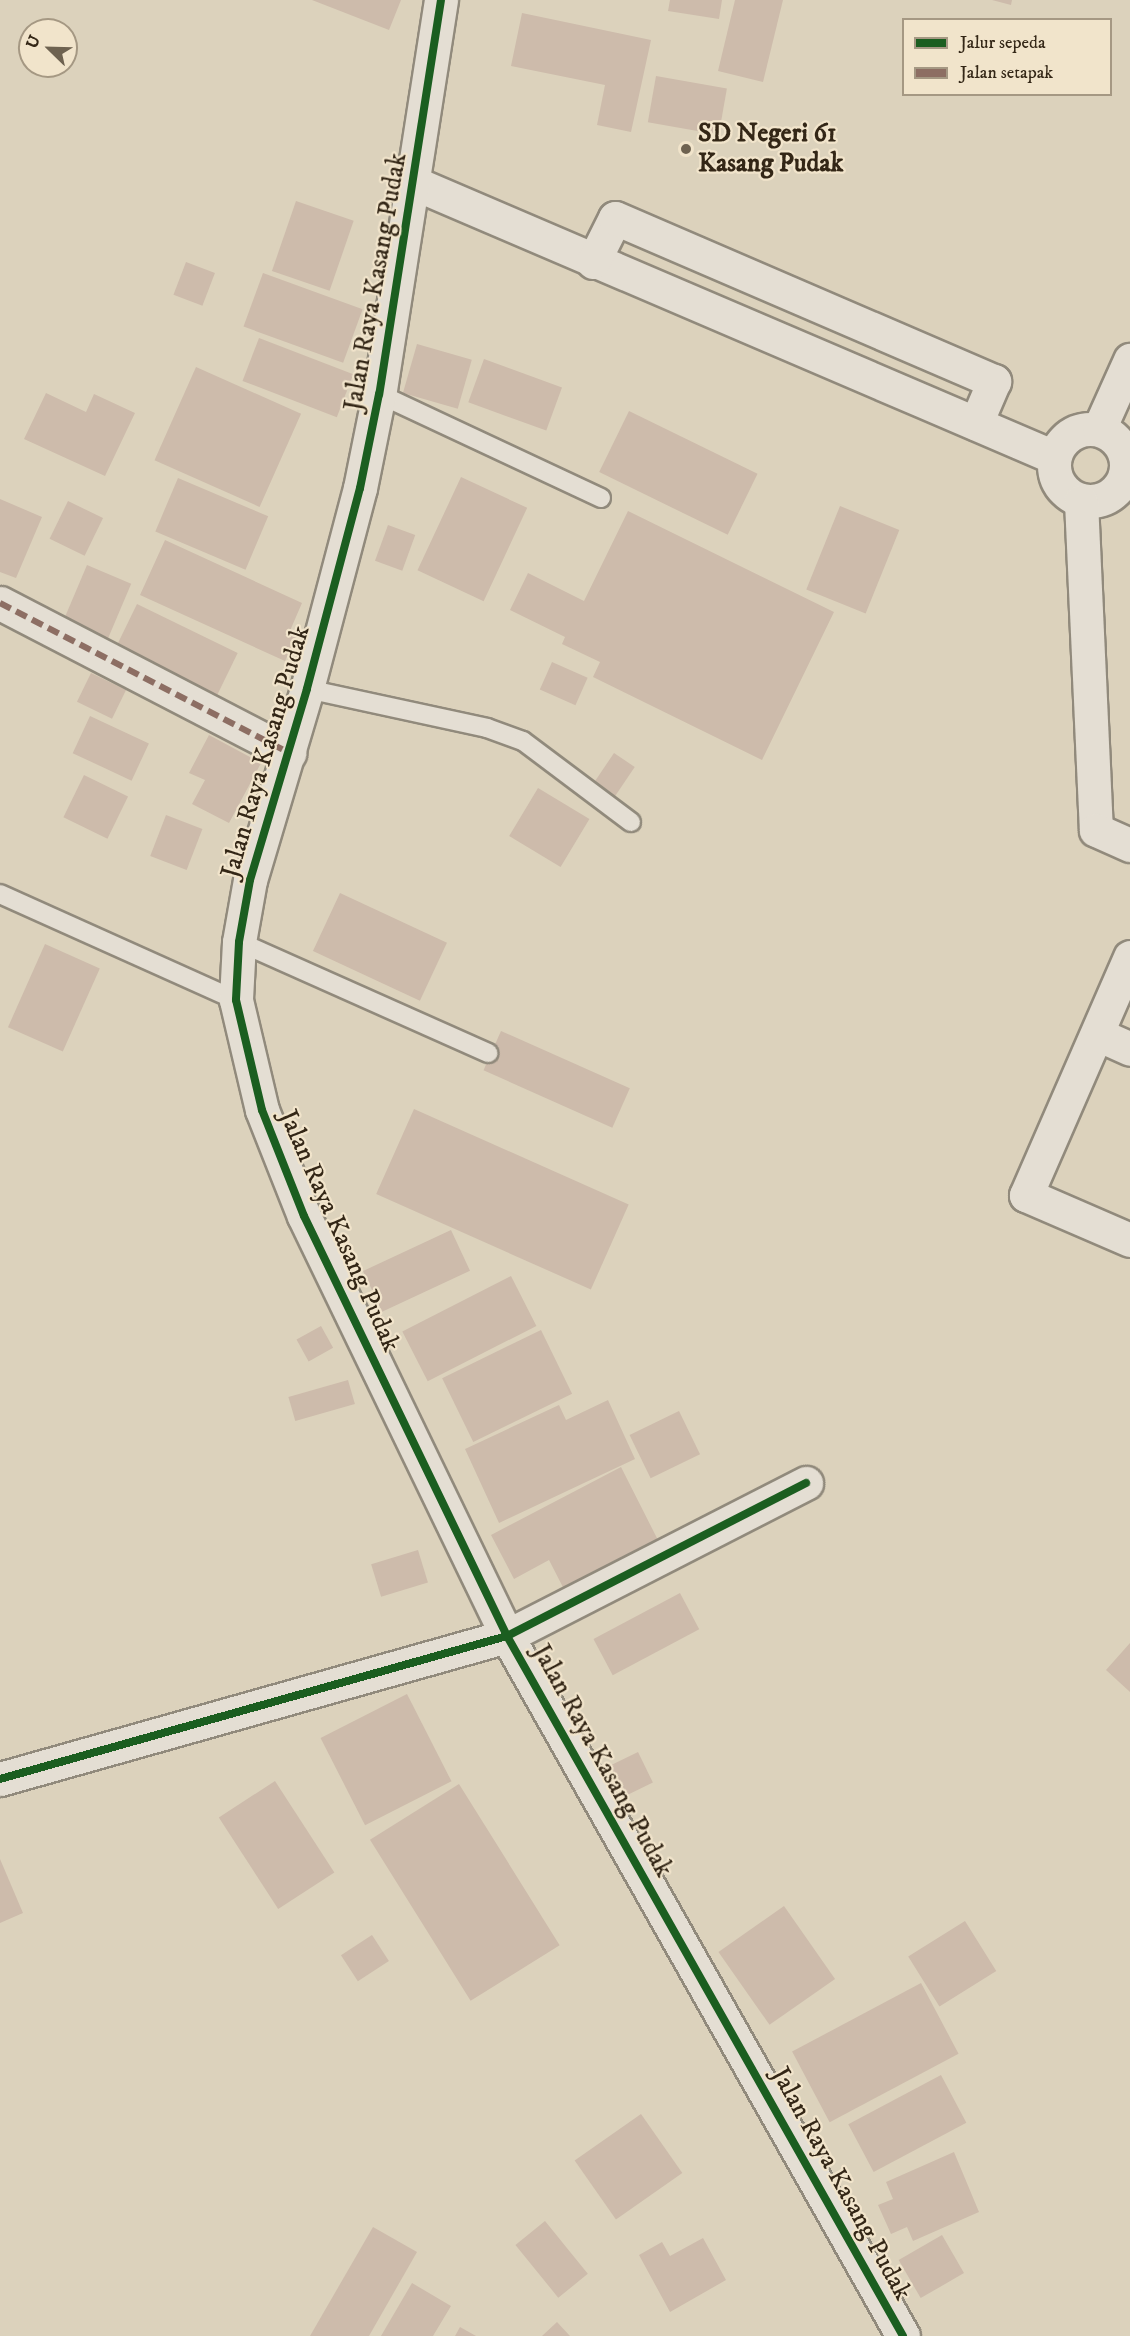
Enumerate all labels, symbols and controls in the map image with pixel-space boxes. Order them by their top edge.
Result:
north arrow [18,18,78,78]
legend [902,18,1112,96]
text: U [22,32,45,51]
text: Jalur sepeda [960,32,1046,54]
text: Jalan setapak [960,62,1053,84]
place label: SD Negeri 61 Kasang Pudak [698,118,843,180]
marker: SD Negeri 61 Kasang Pudak [679,142,693,156]
street label: Jalan Raya Kasang Pudak [338,151,414,413]
street label: Jalan Raya Kasang Pudak [215,622,317,882]
street label: Jalan Raya Kasang Pudak [272,1105,406,1357]
street label: Jalan Raya Kasang Pudak [525,1639,679,1883]
street label: Jalan Raya Kasang Pudak [764,2062,918,2306]

